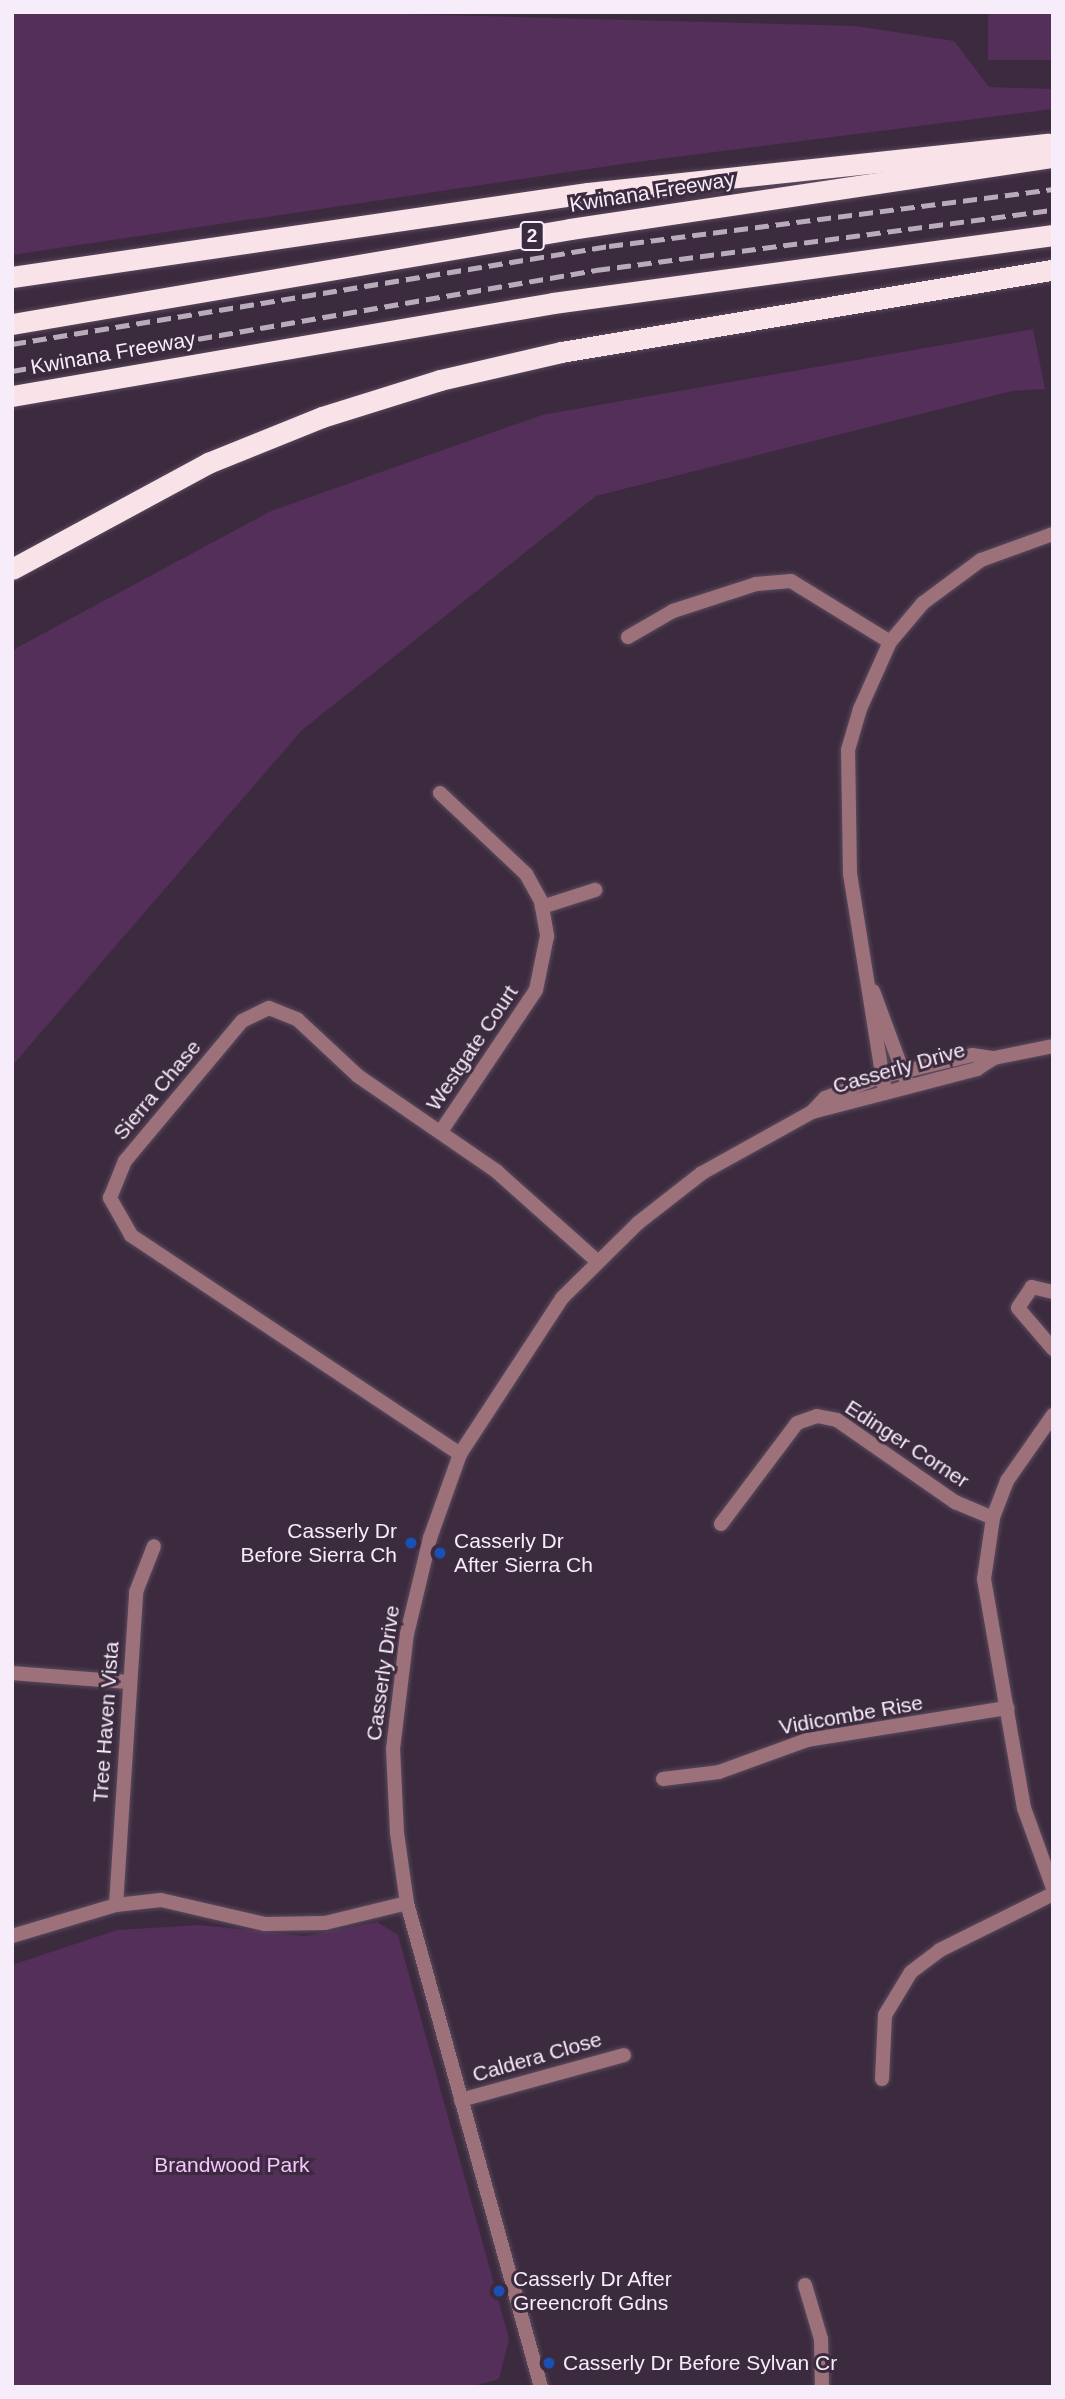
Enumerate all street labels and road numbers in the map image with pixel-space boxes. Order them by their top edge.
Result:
street label: Kwinana Freeway [568,166,736,218]
road number: 2 [518,220,546,252]
street label: Kwinana Freeway [29,326,197,380]
street label: Westgate Court [421,981,523,1115]
street label: Sierra Chase [108,1035,206,1145]
street label: Casserly Drive [830,1037,968,1099]
street label: Edinger Corner [840,1395,974,1493]
street label: Casserly Drive [361,1604,405,1742]
street label: Tree Haven Vista [88,1641,124,1803]
street label: Vidicombe Rise [777,1690,925,1740]
street label: Caldera Close [470,2027,604,2087]

